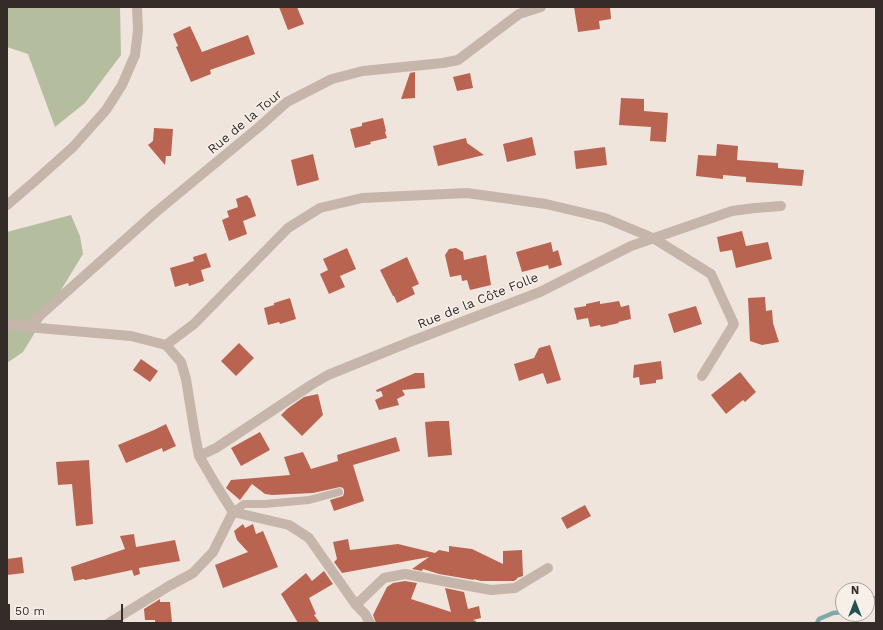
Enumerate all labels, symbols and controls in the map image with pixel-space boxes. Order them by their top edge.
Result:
street label: Rue de la Tour [205,87,285,157]
street label: Rue de la Côte Folle [415,270,541,332]
north arrow [835,582,875,622]
text: N [851,584,859,597]
scale bar [10,596,125,622]
text: 50 m [15,604,45,618]

